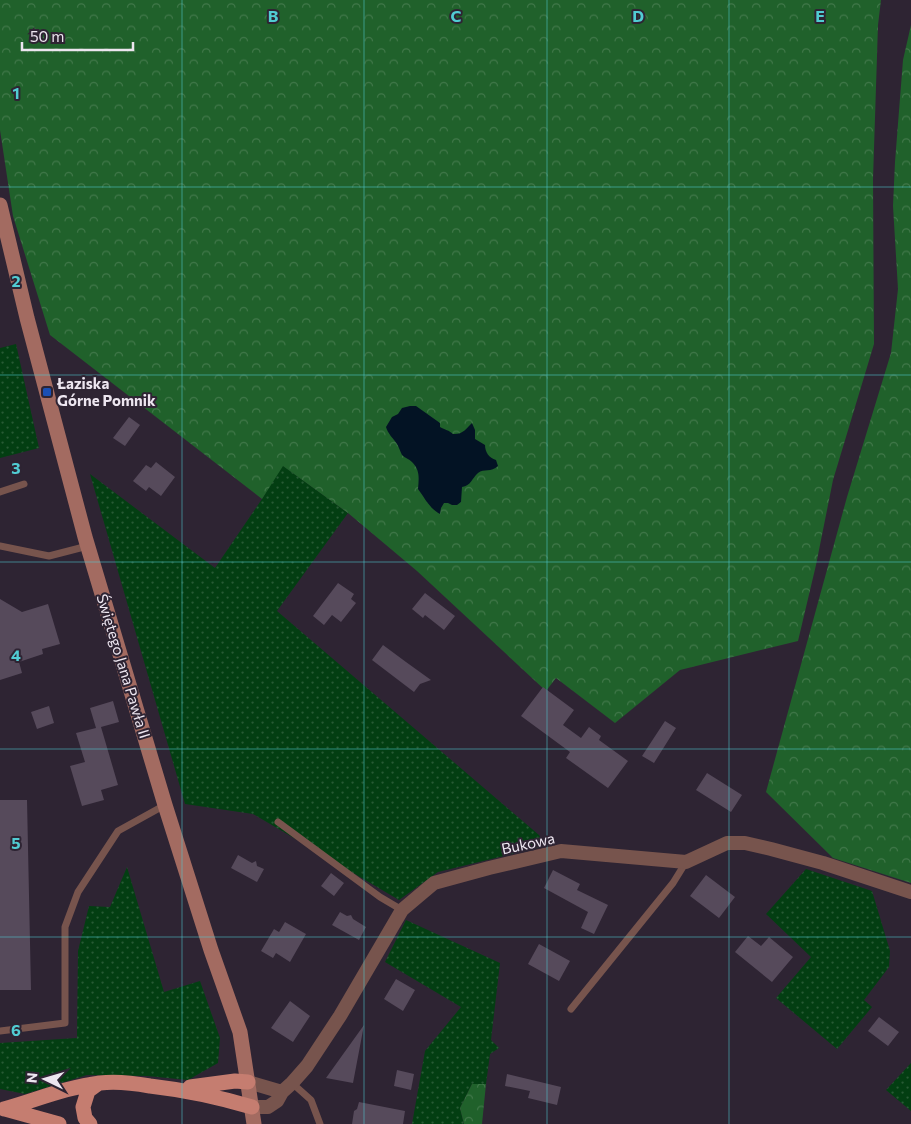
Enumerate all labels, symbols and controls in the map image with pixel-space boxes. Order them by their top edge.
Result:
text: B [268,6,279,25]
text: C [451,6,462,25]
text: D [632,6,644,25]
text: E [815,6,825,25]
scale bar [22,20,134,52]
text: 50 m [30,27,64,45]
text: 1 [12,83,20,102]
text: 2 [11,271,21,290]
place label: Łaziska Górne Pomnik [56,374,156,409]
marker: Łaziska Górne Pomnik [41,386,53,398]
text: 3 [11,458,21,477]
street label: Świętego Jana Pawła II [93,591,156,740]
text: 4 [11,645,21,664]
street label: Bukowa [500,829,556,857]
text: 5 [11,833,21,852]
text: 6 [11,1020,21,1039]
north arrow [20,1054,70,1104]
text: N [23,1072,40,1084]

